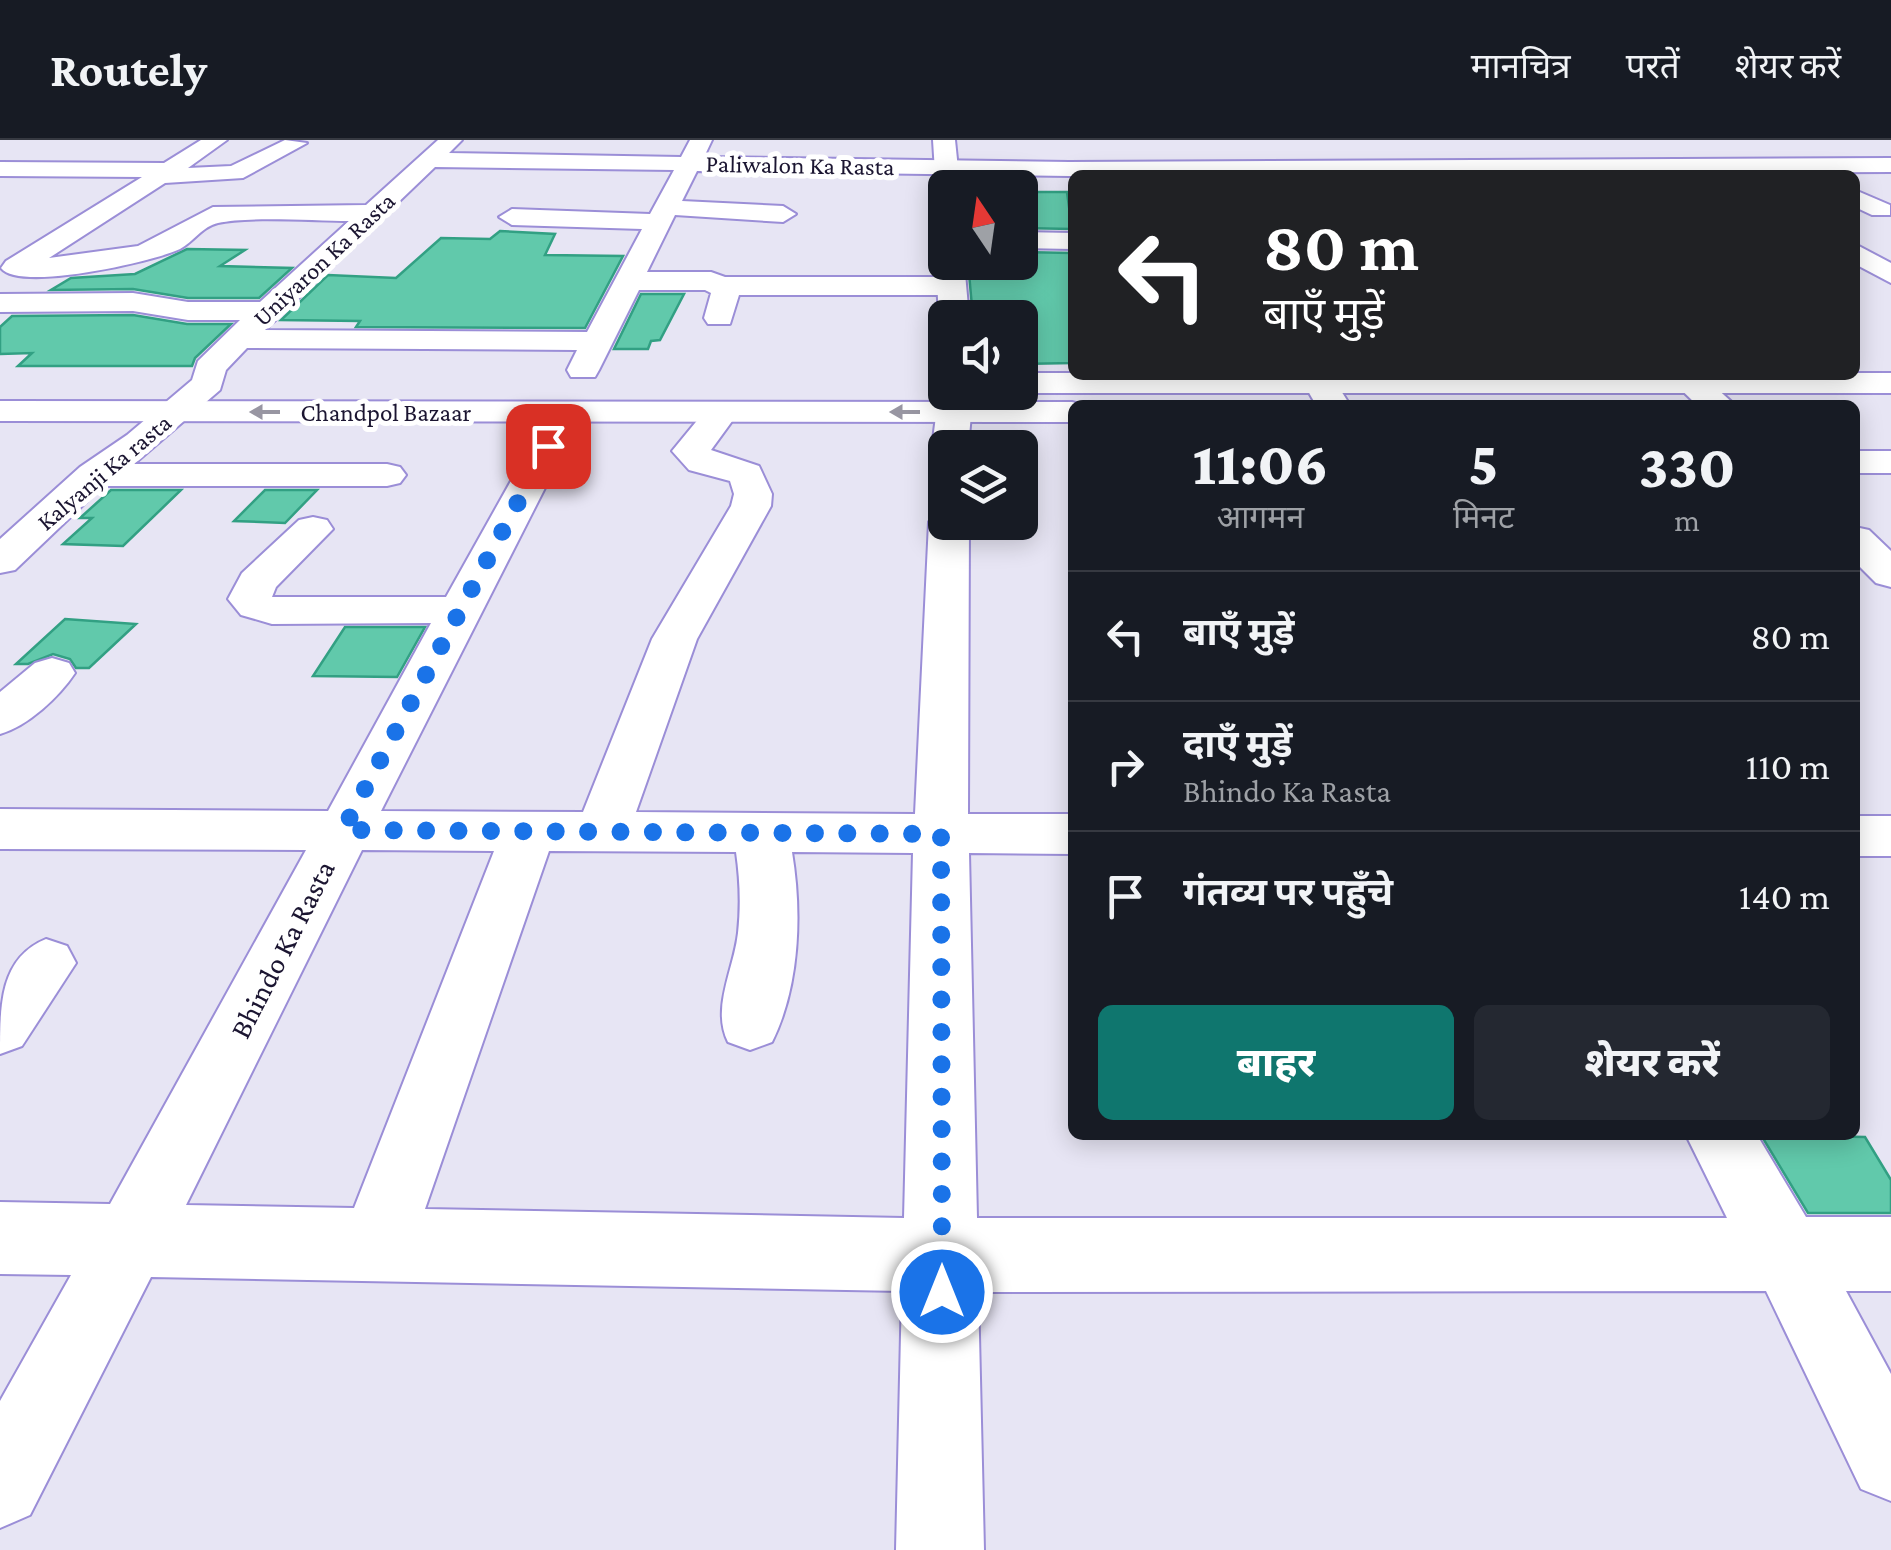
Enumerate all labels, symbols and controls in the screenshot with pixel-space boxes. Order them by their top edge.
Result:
text: Routely [50,43,207,96]
text: मानचित्र [1471,47,1571,86]
text: परतें [1626,47,1680,86]
text: शेयर करें [1735,47,1841,86]
street label: Paliwalon Ka Rasta [705,150,895,180]
north arrow [928,170,1038,280]
map controls [928,170,1038,540]
street label: Uniyaron Ka Rasta [248,186,401,332]
text: 80 m [1263,207,1419,285]
icon: left [1098,210,1228,340]
text: बाएँ मुड़ें [1263,289,1385,339]
button: sound [928,300,1038,410]
street label: Chandpol Bazaar [301,399,472,427]
one-way arrow [249,404,281,420]
pin [506,404,591,489]
one-way arrow [889,404,921,420]
street label: Kalyanji Ka rasta [32,408,177,536]
icon: arrive [521,419,576,474]
button: layers [928,430,1038,540]
text: 11:06 [1193,430,1328,497]
text: 5 [1469,430,1499,497]
text: 330 [1639,433,1735,500]
text: आगमन [1217,499,1304,535]
text: मिनट [1453,499,1514,535]
text: m [1674,502,1700,538]
icon: left [1098,609,1153,664]
text: बाएँ मुड़ें [1183,611,1295,653]
text: 80 m [1750,615,1830,657]
text: दाएँ मुड़ें [1183,723,1292,765]
icon: right [1098,739,1153,794]
text: 110 m [1746,745,1830,787]
text: Bhindo Ka Rasta [1183,773,1391,809]
street label: Bhindo Ka Rasta [223,855,341,1043]
icon: arrive [1098,869,1153,924]
text: गंतव्य पर पहुँचे [1183,871,1393,913]
text: 140 m [1739,875,1830,917]
button: बाहर [1098,1005,1454,1120]
button: शेयर करें [1474,1005,1830,1120]
position arrow [890,1240,994,1344]

